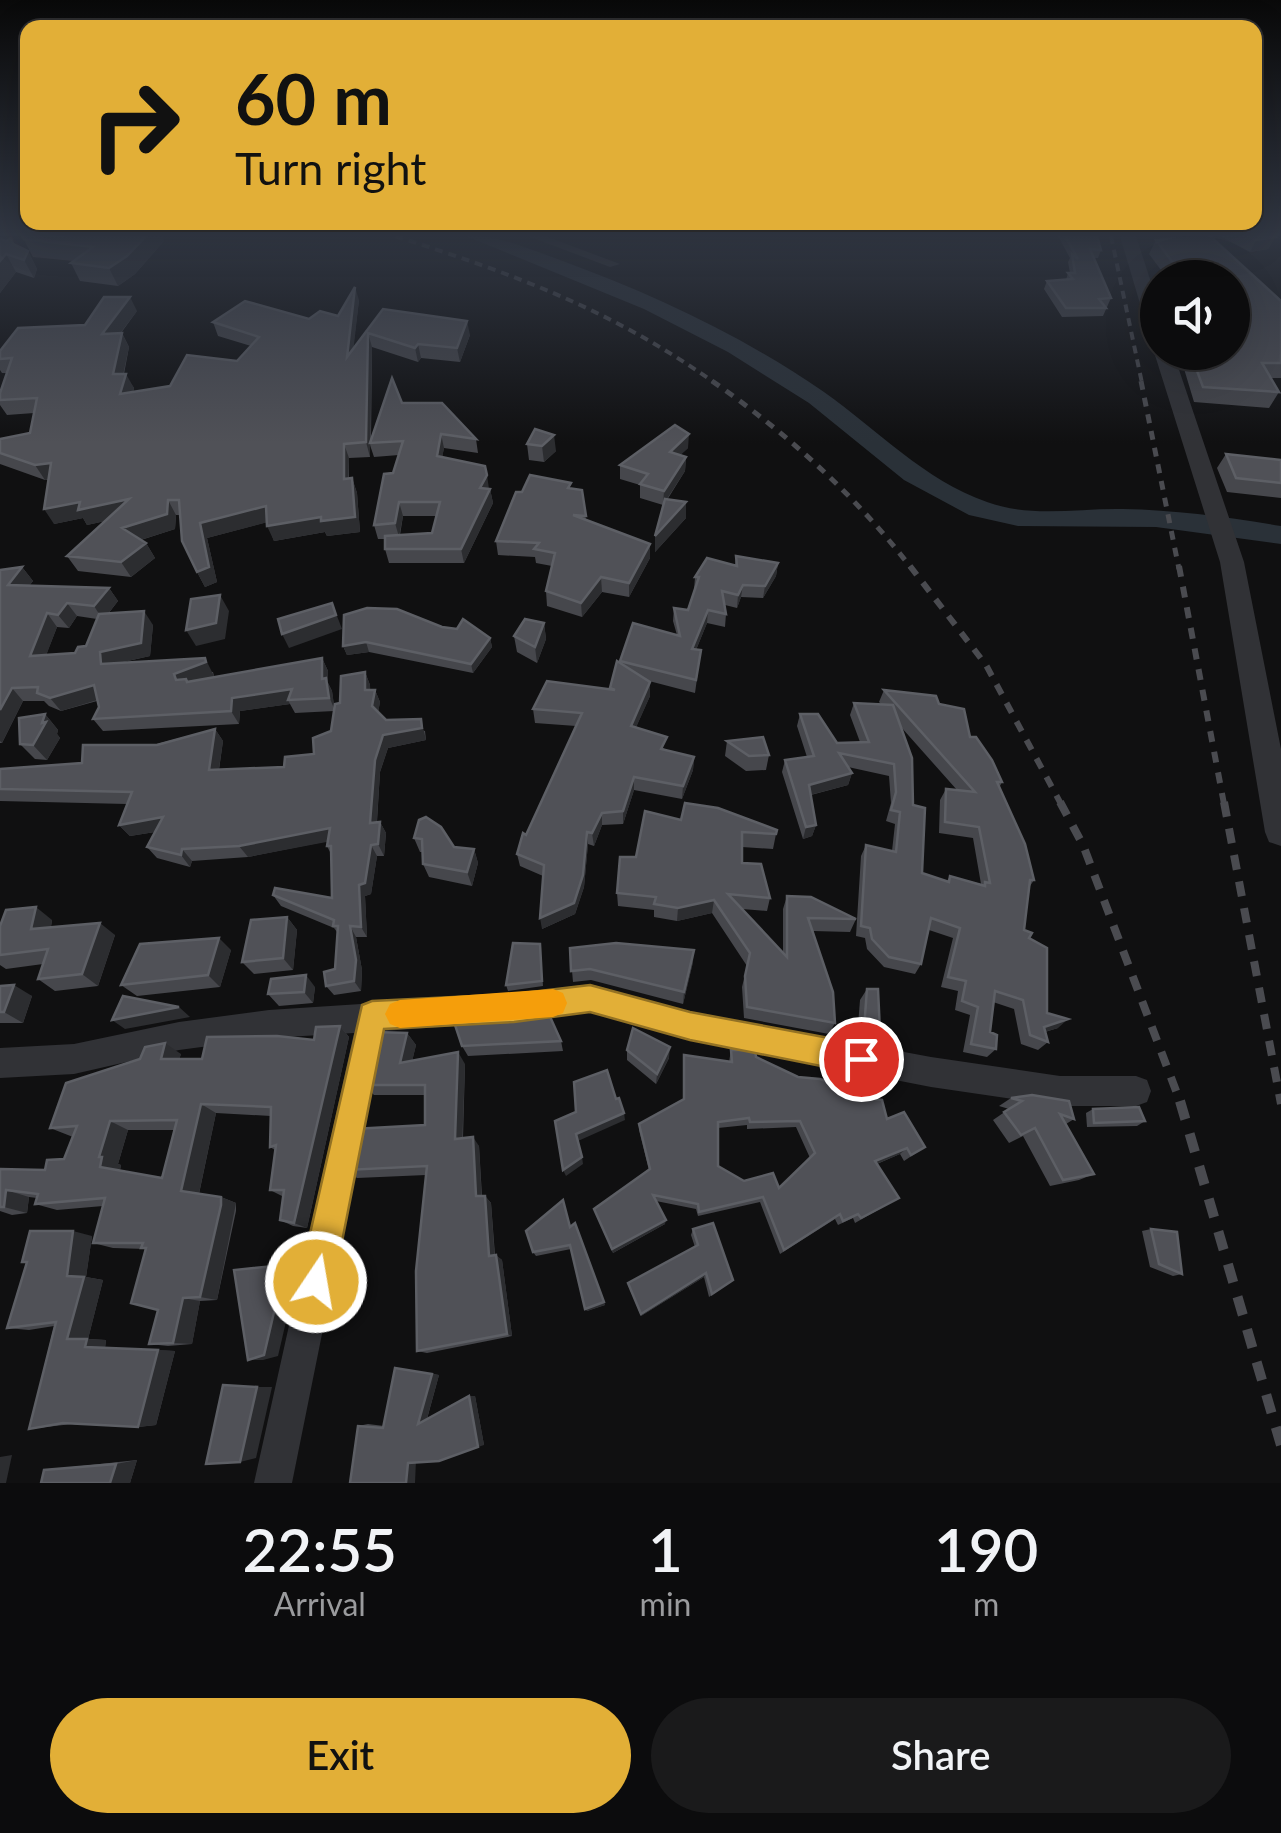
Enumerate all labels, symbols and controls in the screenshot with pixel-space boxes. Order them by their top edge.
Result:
text: 60 m [235,56,392,140]
icon: right [70,60,200,190]
text: Turn right [235,141,426,195]
map controls [1140,260,1250,370]
button: sound [1140,260,1250,370]
pin [819,1017,904,1102]
icon: arrive [834,1032,889,1087]
position arrow [264,1230,368,1334]
text: 22:55 [243,1513,397,1585]
text: 1 [648,1513,683,1585]
text: 190 [934,1513,1038,1585]
text: Arrival [274,1584,366,1623]
text: min [640,1584,691,1623]
text: m [973,1584,999,1623]
button: Exit [50,1698,631,1813]
button: Share [651,1698,1231,1813]

